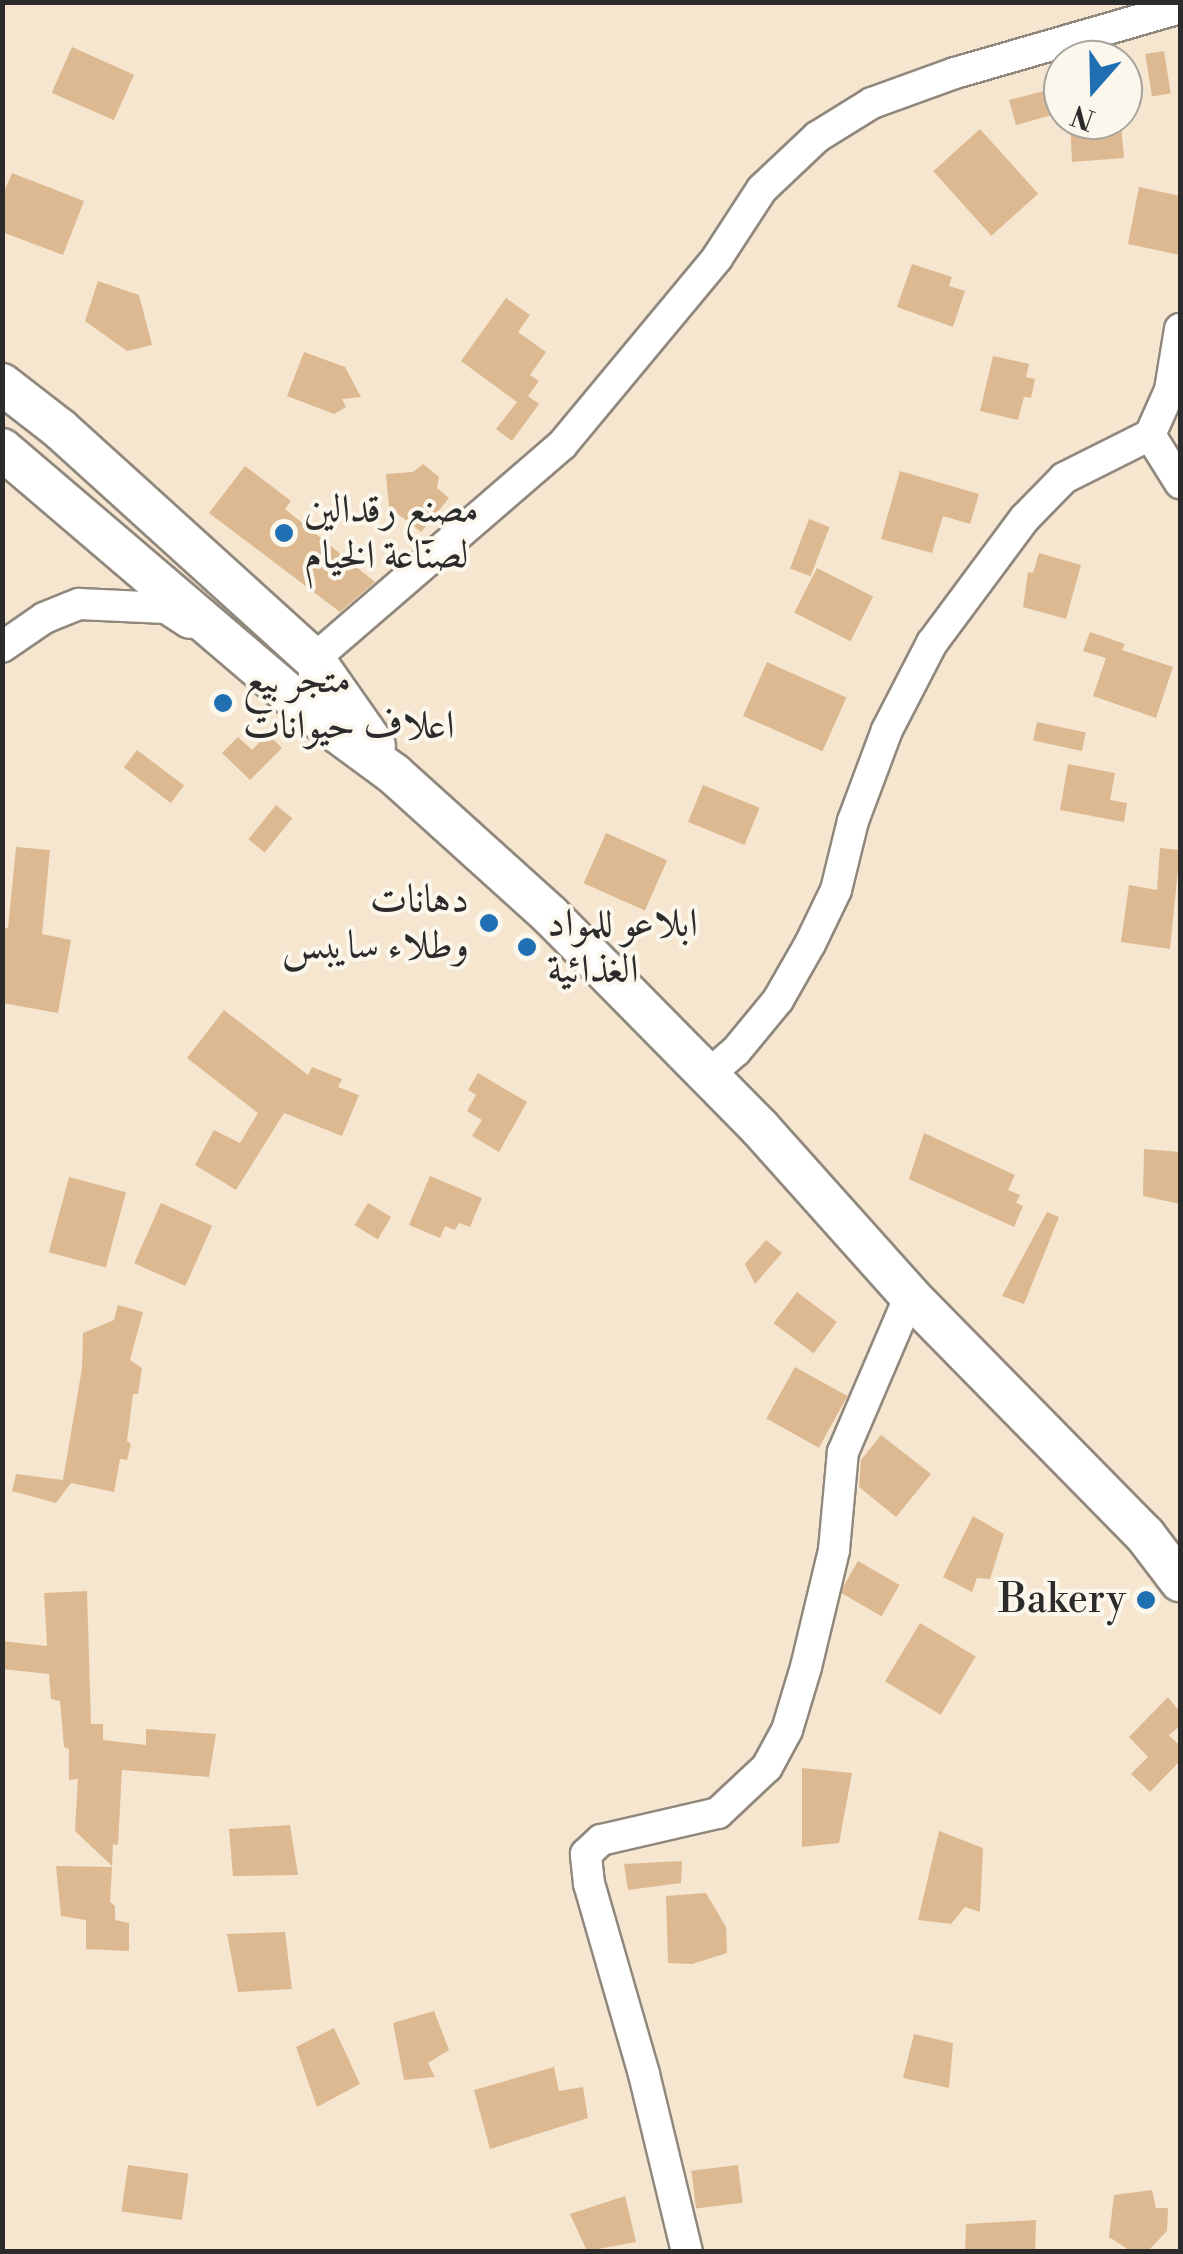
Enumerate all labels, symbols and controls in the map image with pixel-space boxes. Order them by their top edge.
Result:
north arrow [1043,40,1143,140]
text: N [1067,97,1100,137]
place label: مصنع رقدالين لصناعة الخيام [304,486,479,580]
marker: مصنع رقدالين لصناعة الخيام [273,522,295,544]
place label: متجر بيع اعلاف حيوانات [243,656,455,750]
marker: متجر بيع اعلاف حيوانات [212,692,234,714]
place label: دهانات وطلاء سايبس [282,876,469,970]
place label: ابلاعو للمواد الغذائية [547,900,698,994]
marker: دهانات وطلاء سايبس [478,912,500,934]
marker: ابلاعو للمواد الغذائية [516,936,538,958]
place label: Bakery [999,1576,1126,1624]
marker: Bakery [1135,1589,1157,1611]

